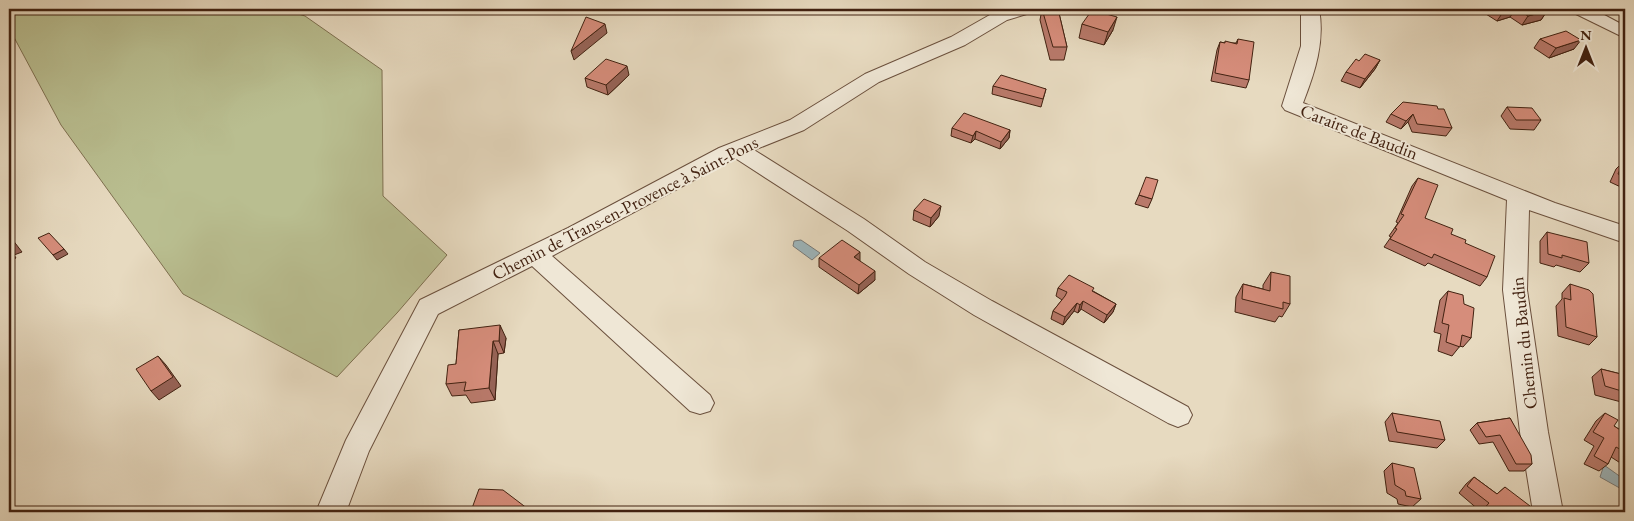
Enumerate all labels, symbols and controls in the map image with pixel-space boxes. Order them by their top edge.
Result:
north arrow [1562,22,1612,72]
text: N [1580,26,1592,44]
street label: Caraire de Baudin [1297,99,1422,165]
street label: Chemin de Trans-en-Provence à Saint-Pons [488,130,762,285]
street label: Chemin du Baudin [1505,275,1542,410]

